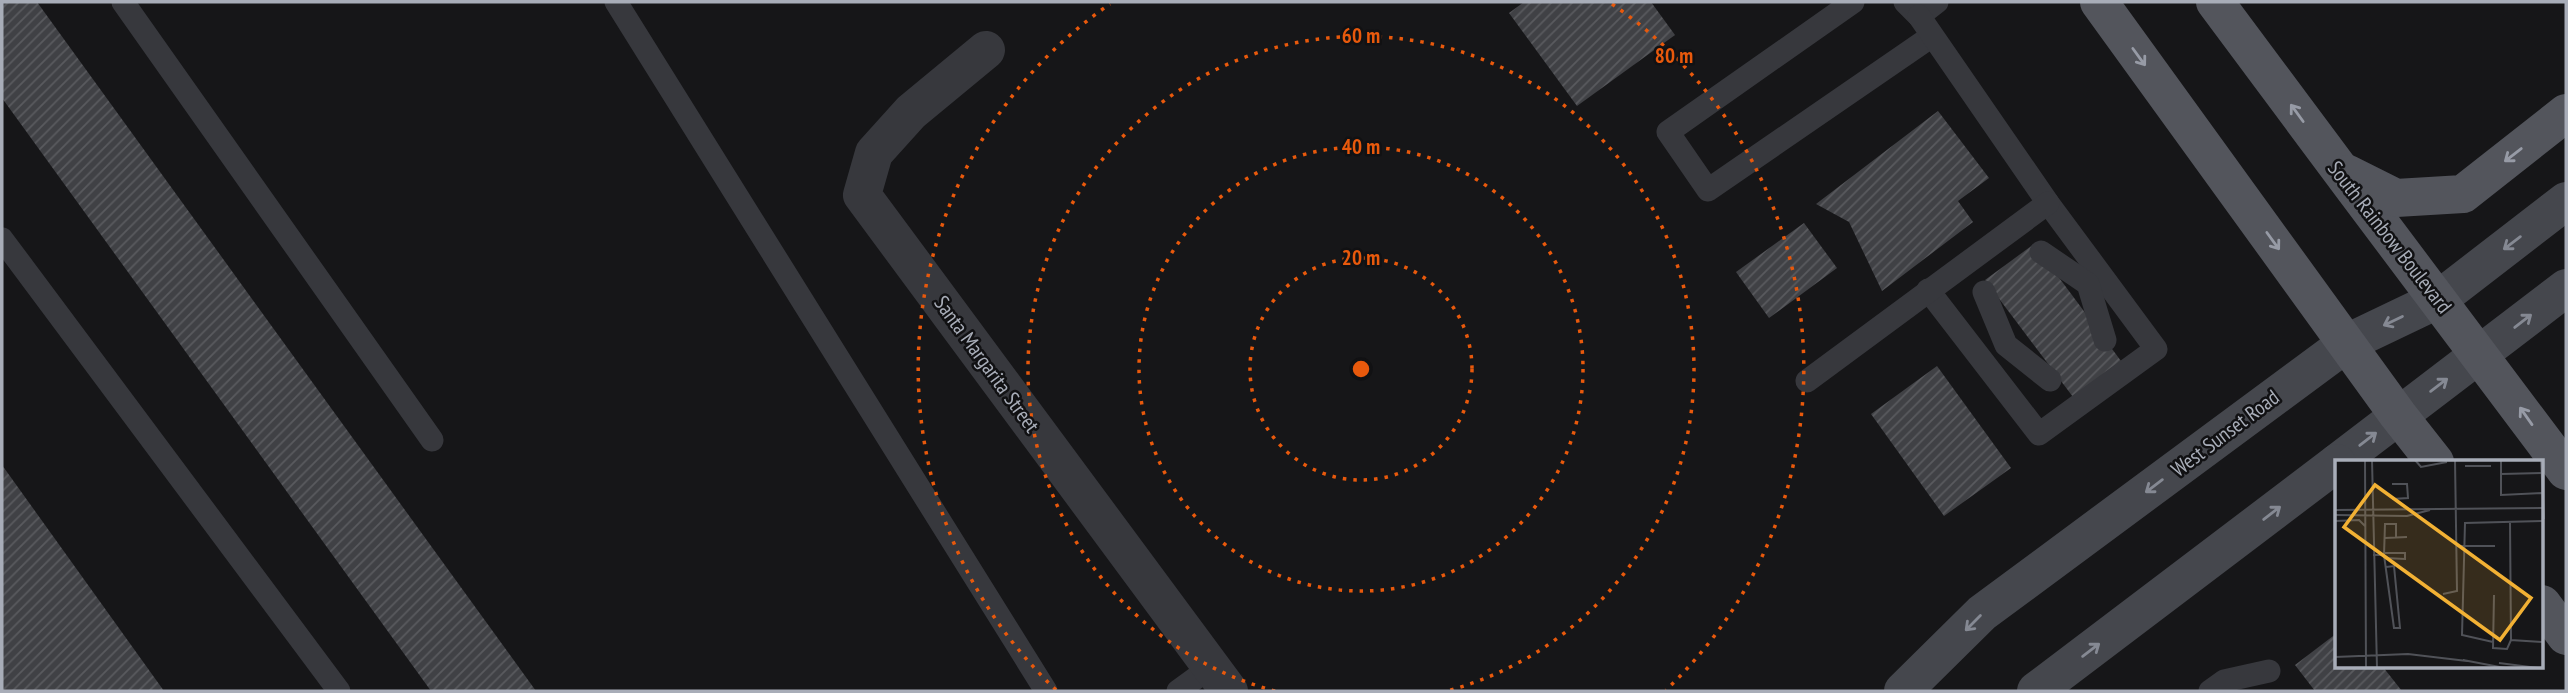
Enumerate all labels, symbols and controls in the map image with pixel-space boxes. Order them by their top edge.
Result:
text: 60 m [1342,22,1380,49]
text: 80 m [1655,42,1693,69]
one-way arrow [2132,47,2146,66]
one-way arrow [2290,104,2304,123]
text: 40 m [1342,133,1380,160]
one-way arrow [2504,148,2522,163]
street label: South Rainbow Boulevard [2322,155,2458,319]
one-way arrow [2265,231,2280,250]
one-way arrow [2503,235,2522,250]
text: 20 m [1342,244,1380,271]
street label: Santa Margarita Street [928,290,1046,438]
one-way arrow [2514,314,2532,329]
one-way arrow [2383,315,2404,328]
centre of rings [1349,357,1373,381]
one-way arrow [2429,378,2448,392]
street label: West Sunset Road [2166,384,2284,482]
one-way arrow [2519,407,2533,426]
one-way arrow [2359,431,2377,446]
inset map [2335,460,2544,668]
one-way arrow [2145,479,2164,493]
one-way arrow [2263,505,2281,520]
one-way arrow [1964,614,1981,631]
one-way arrow [2081,643,2100,658]

